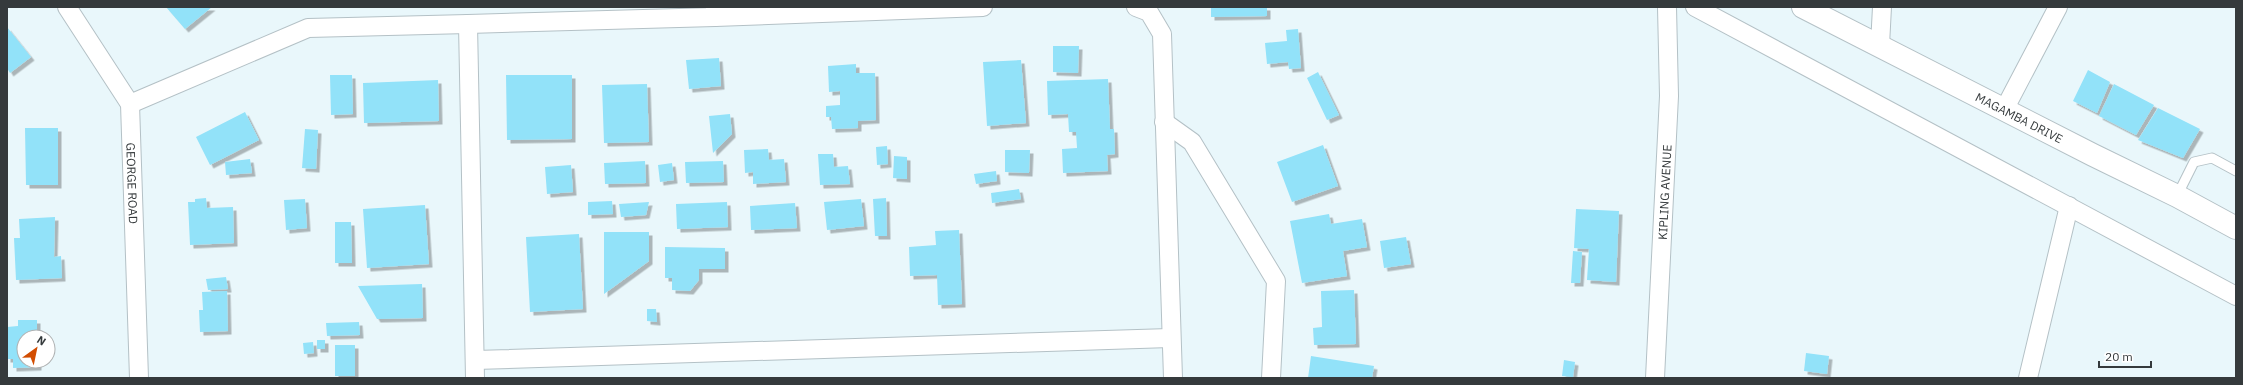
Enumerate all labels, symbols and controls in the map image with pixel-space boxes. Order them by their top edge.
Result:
street label: MAGAMBA DRIVE [1973,89,2066,146]
street label: GEORGE ROAD [124,142,141,224]
street label: KIPLING AVENUE [1654,144,1674,240]
north arrow [16,329,56,369]
text: N [34,333,49,349]
scale bar [2099,343,2151,369]
text: 20 m [2105,349,2133,364]

